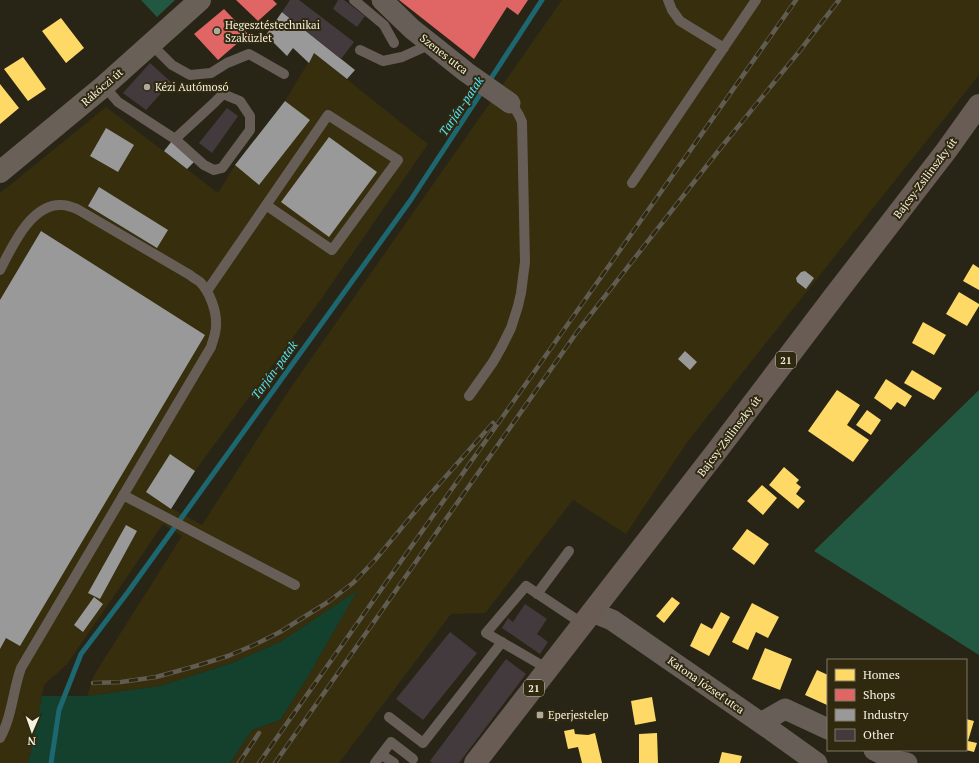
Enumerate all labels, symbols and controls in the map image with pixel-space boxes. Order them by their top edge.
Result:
place label: Hegesztéstechnikai Szaküzlet [225,18,320,45]
marker: Hegesztéstechnikai Szaküzlet [212,26,222,36]
street label: Szenes utca [417,31,471,77]
street label: Rákóczi út [78,65,126,109]
water label: Tarján-patak [436,73,487,139]
place label: Kézi Autómosó [155,80,229,94]
marker: Kézi Autómosó [142,82,152,92]
street label: Bajcsy-Zsilinszky út [890,135,960,221]
water label: Tarján-patak [248,338,300,402]
road number: 21 [776,352,796,368]
street label: Bajcsy-Zsilinszky út [694,393,764,479]
street label: Katona József utca [665,653,747,717]
legend [827,659,967,751]
text: Homes [863,667,900,682]
road number: 21 [524,680,544,696]
text: Shops [863,687,895,702]
text: Industry [863,707,909,722]
place label: Eperjestelep [548,708,609,722]
marker: Eperjestelep [535,710,545,720]
north arrow [12,711,52,751]
text: Other [863,727,894,742]
text: N [27,734,36,748]

